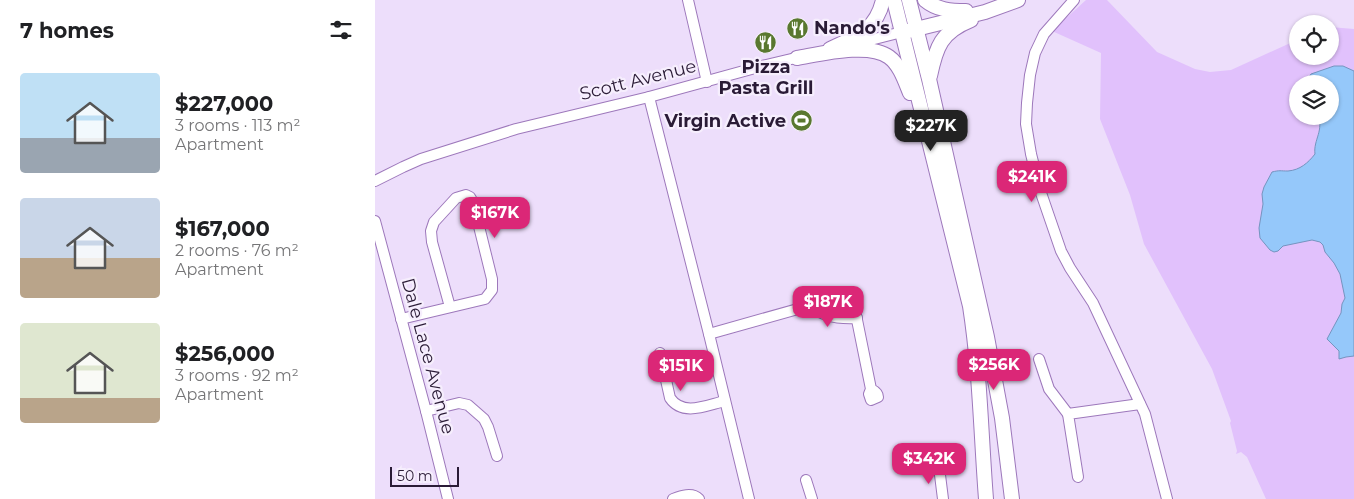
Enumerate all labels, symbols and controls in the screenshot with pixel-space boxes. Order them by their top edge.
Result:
map controls [1289,15,1339,125]
button: locate [1289,15,1339,65]
icon: filters [327,16,355,44]
restaurant icon: Nando's [786,16,810,40]
place label: Nando's [814,17,890,39]
text: 7 homes [20,18,114,43]
restaurant icon: Pizza Pasta Grill [754,30,778,54]
street label: Scott Avenue [577,55,699,105]
place label: Pizza Pasta Grill [718,56,814,99]
button: layers [1289,75,1339,125]
text: $227,000 [175,91,273,116]
icon: home [60,93,120,153]
sports icon: Virgin Active [790,109,814,133]
place label: Virgin Active [664,110,786,132]
pin: $227K [896,110,966,152]
text: 3 rooms · 113 m² [175,116,300,135]
text: $227K [906,116,956,135]
text: Apartment [175,135,264,154]
pin: $241K [997,160,1067,203]
text: $241K [1008,167,1056,186]
pin: $167K [460,196,530,239]
text: $167K [471,203,519,222]
text: $167,000 [175,216,270,241]
icon: home [60,218,120,278]
text: 2 rooms · 76 m² [175,241,299,260]
text: Apartment [175,260,264,279]
street label: Dale Lace Avenue [397,276,459,437]
pin: $187K [793,286,863,328]
text: $187K [804,292,852,311]
text: $256,000 [175,341,275,366]
icon: home [60,343,120,403]
pin: $256K [959,348,1029,391]
pin: $151K [646,350,716,392]
text: $256K [968,355,1020,374]
text: $151K [659,356,703,375]
text: 3 rooms · 92 m² [175,366,299,385]
text: Apartment [175,385,264,404]
pin: $342K [894,442,964,485]
text: $342K [903,449,955,468]
scale bar [390,464,459,487]
text: 50 m [397,467,433,485]

